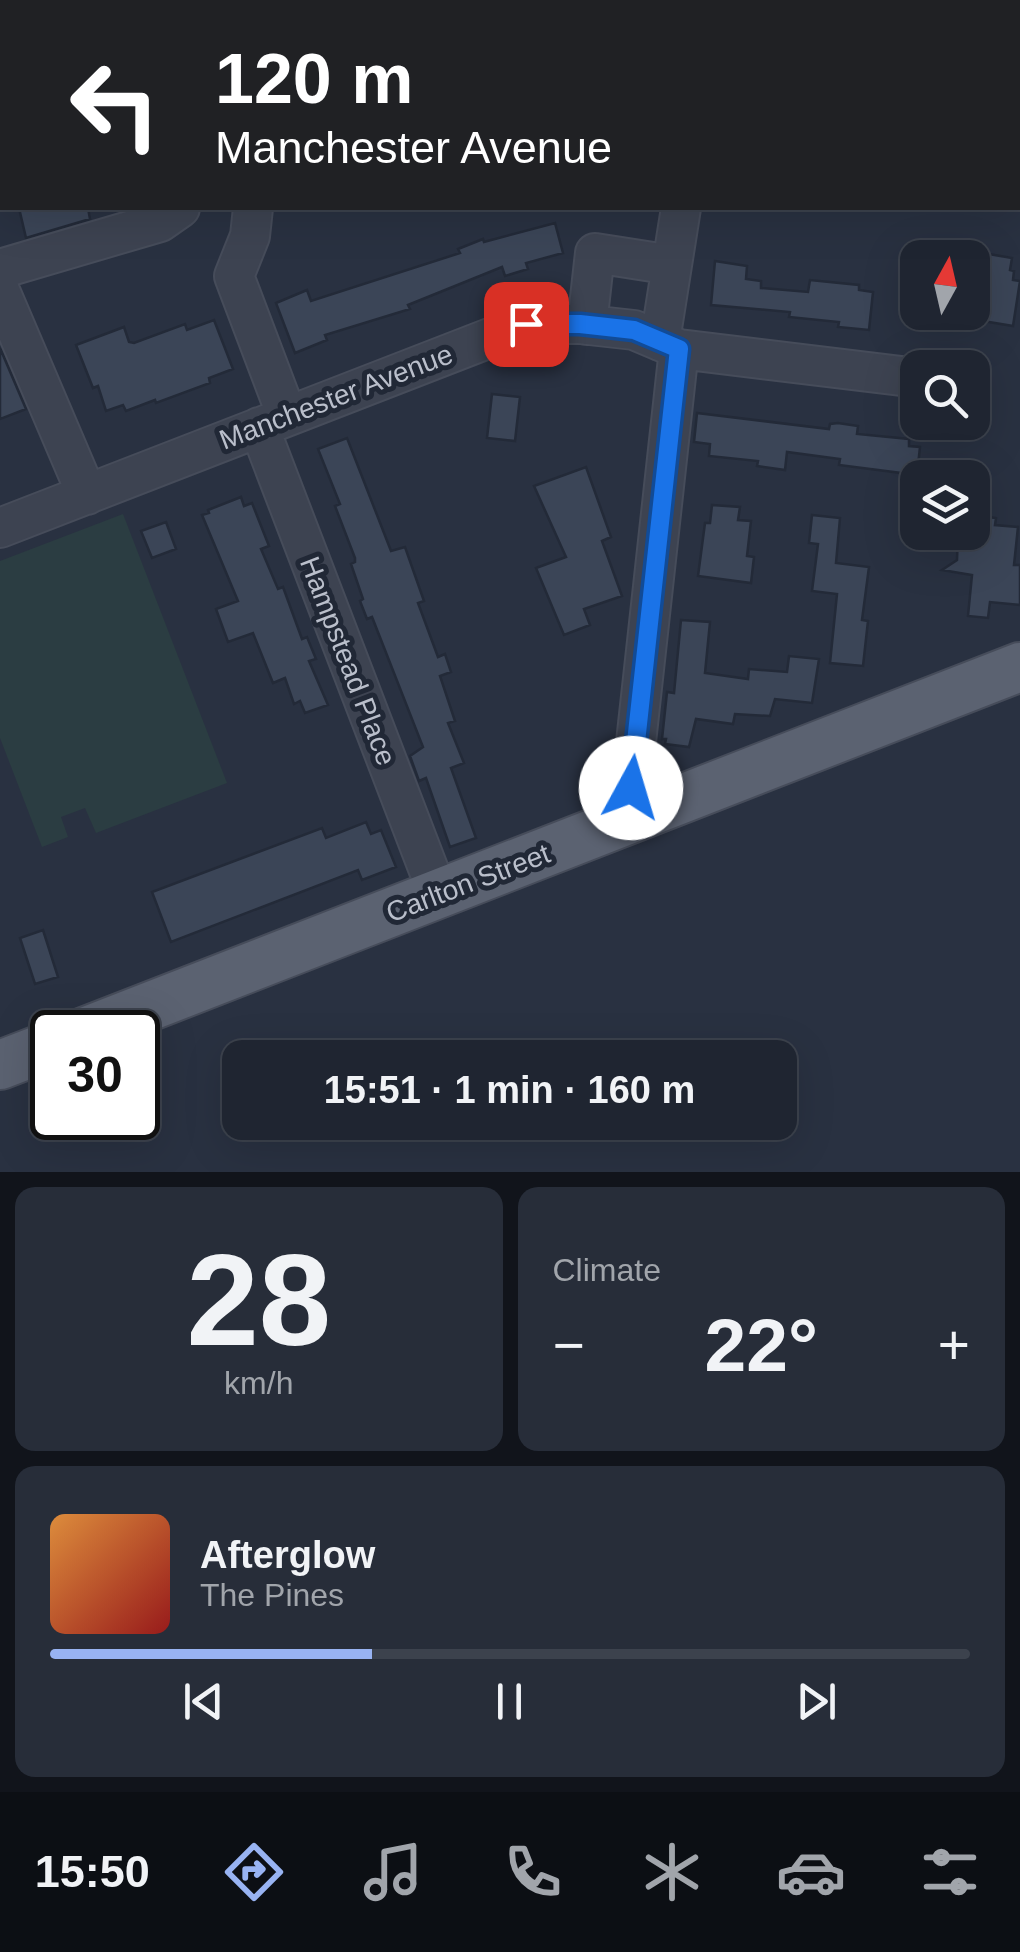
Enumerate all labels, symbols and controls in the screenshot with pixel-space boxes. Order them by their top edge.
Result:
icon: left [50,40,180,170]
text: 120 m [215,40,413,118]
text: Manchester Avenue [215,122,612,173]
north arrow [900,240,990,330]
map controls [900,240,990,550]
pin [484,282,569,367]
icon: arrive [499,297,554,352]
street label: Manchester Avenue [215,338,457,456]
button: search [900,350,990,440]
button: layers [900,460,990,550]
street label: Hampstead Place [294,552,402,770]
position arrow [579,736,683,840]
street label: Carlton Street [382,837,554,928]
speed limit sign: 30 [30,1010,160,1140]
text: 15:51 · 1 min · 160 m [324,1069,695,1111]
text: 28 [186,1227,331,1373]
text: Climate [553,1252,661,1288]
text: 22° [705,1303,818,1387]
text: − [553,1314,585,1376]
text: + [938,1314,970,1376]
text: km/h [224,1365,293,1401]
text: Afterglow [200,1534,375,1576]
text: The Pines [200,1577,344,1613]
icon: previous [176,1674,231,1729]
icon: pause [482,1674,537,1729]
icon: next [789,1674,844,1729]
icon: directions [219,1837,289,1907]
icon: music [358,1837,428,1907]
icon: phone [498,1837,568,1907]
icon: climate [637,1837,707,1907]
icon: car [776,1837,846,1907]
icon: filters [915,1837,985,1907]
text: 15:50 [35,1846,150,1897]

